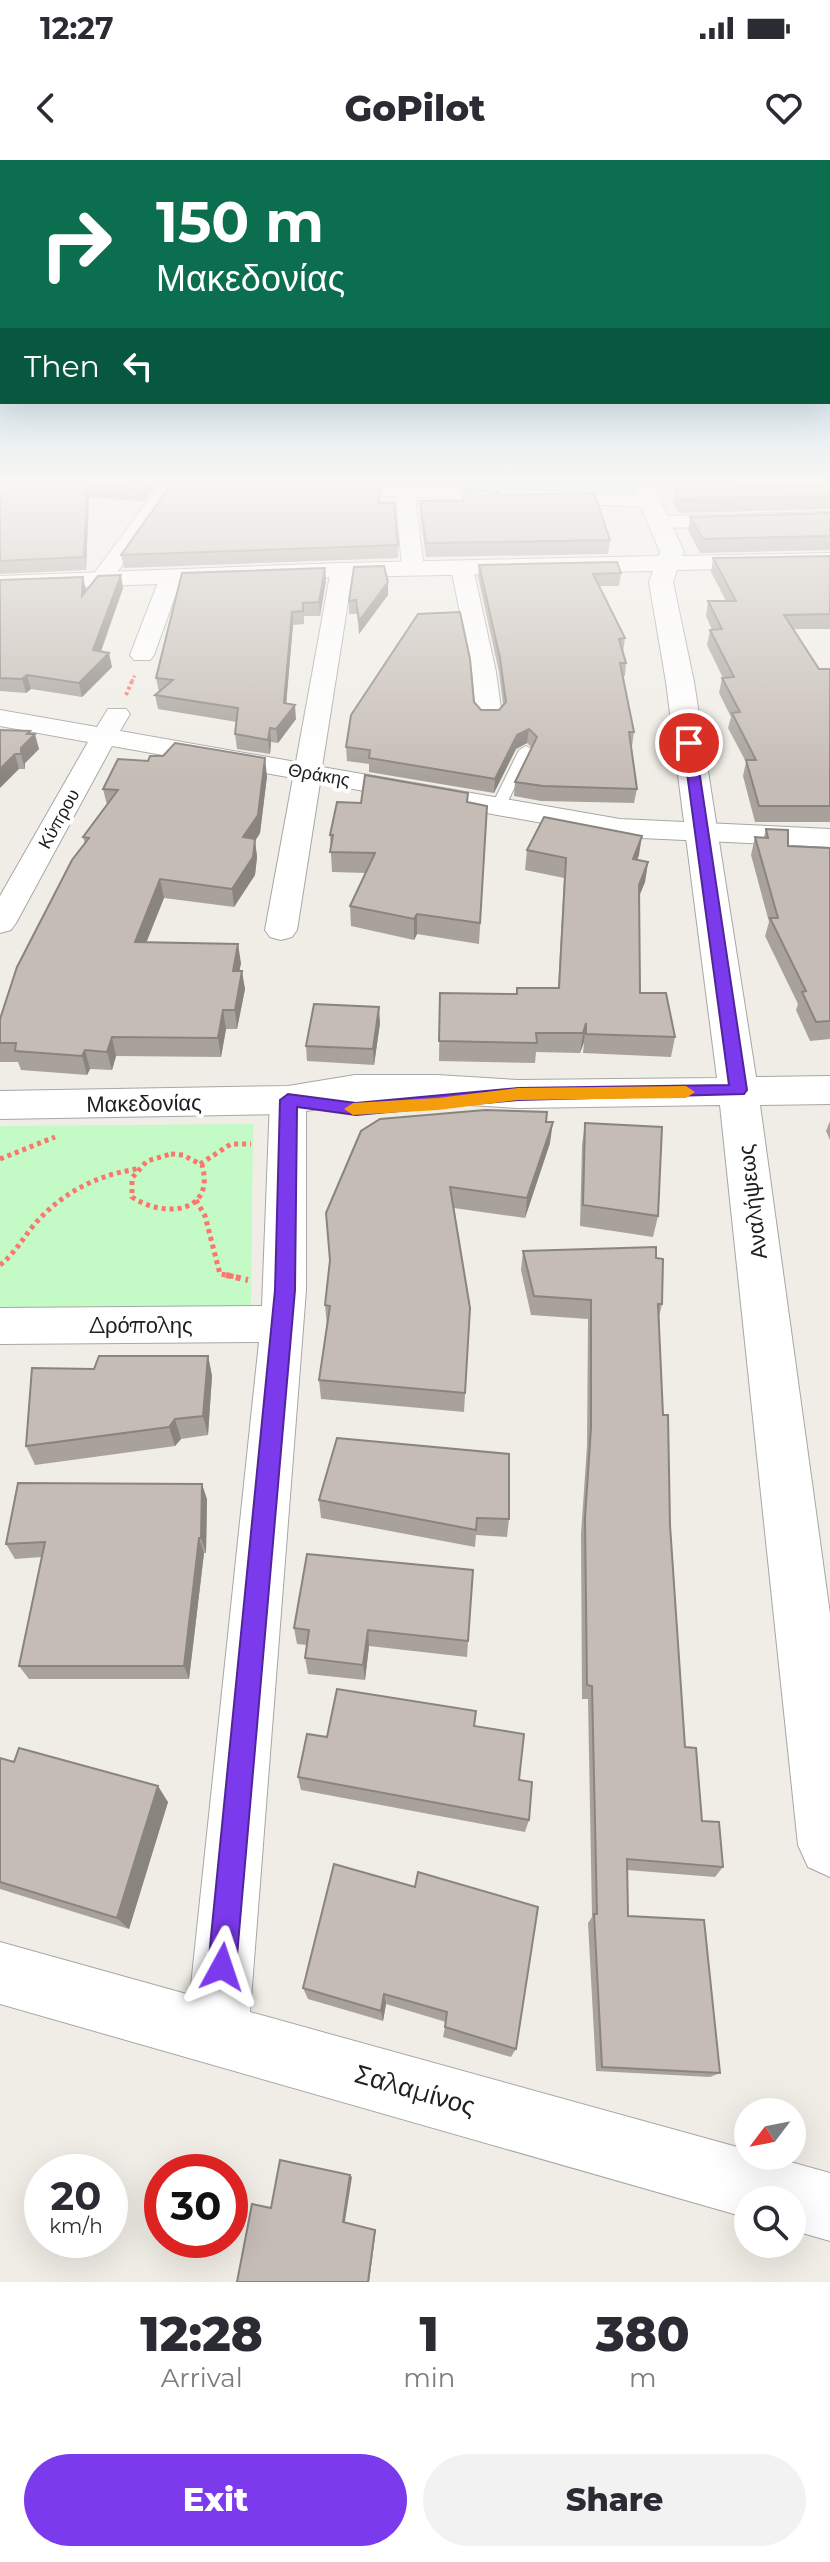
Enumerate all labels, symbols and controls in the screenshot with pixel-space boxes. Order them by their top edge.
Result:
text: 12:27 [40,10,114,47]
icon: back [24,86,68,130]
text: GoPilot [345,86,485,130]
icon: heart [762,86,806,130]
text: 150 m [156,188,324,256]
icon: right [24,192,128,296]
text: Μακεδονίας [156,256,345,300]
icon: left [116,344,160,388]
text: Then [24,348,100,385]
pin [655,709,723,777]
icon: arrive [667,721,711,765]
street label: Θράκης [286,759,352,791]
street label: Κύπρου [34,785,84,853]
street label: Μακεδονίας [86,1089,202,1118]
street label: Αναλήψεως [732,1143,773,1261]
street label: Δρόπολης [89,1312,193,1339]
position arrow [180,1925,264,2009]
street label: Σαλαμίνος [351,2058,479,2122]
north arrow [734,2098,806,2170]
map controls [734,2098,806,2258]
speed limit sign: 30 [144,2154,248,2258]
text: 20 [51,2171,101,2220]
button: search [734,2186,806,2258]
text: km/h [49,2214,103,2238]
text: 12:28 [140,2305,263,2363]
text: 1 [420,2305,439,2363]
text: 380 [596,2305,690,2363]
text: Arrival [161,2362,243,2394]
text: min [403,2362,455,2394]
text: m [629,2362,657,2394]
button: Exit [24,2454,407,2546]
button: Share [423,2454,806,2546]

